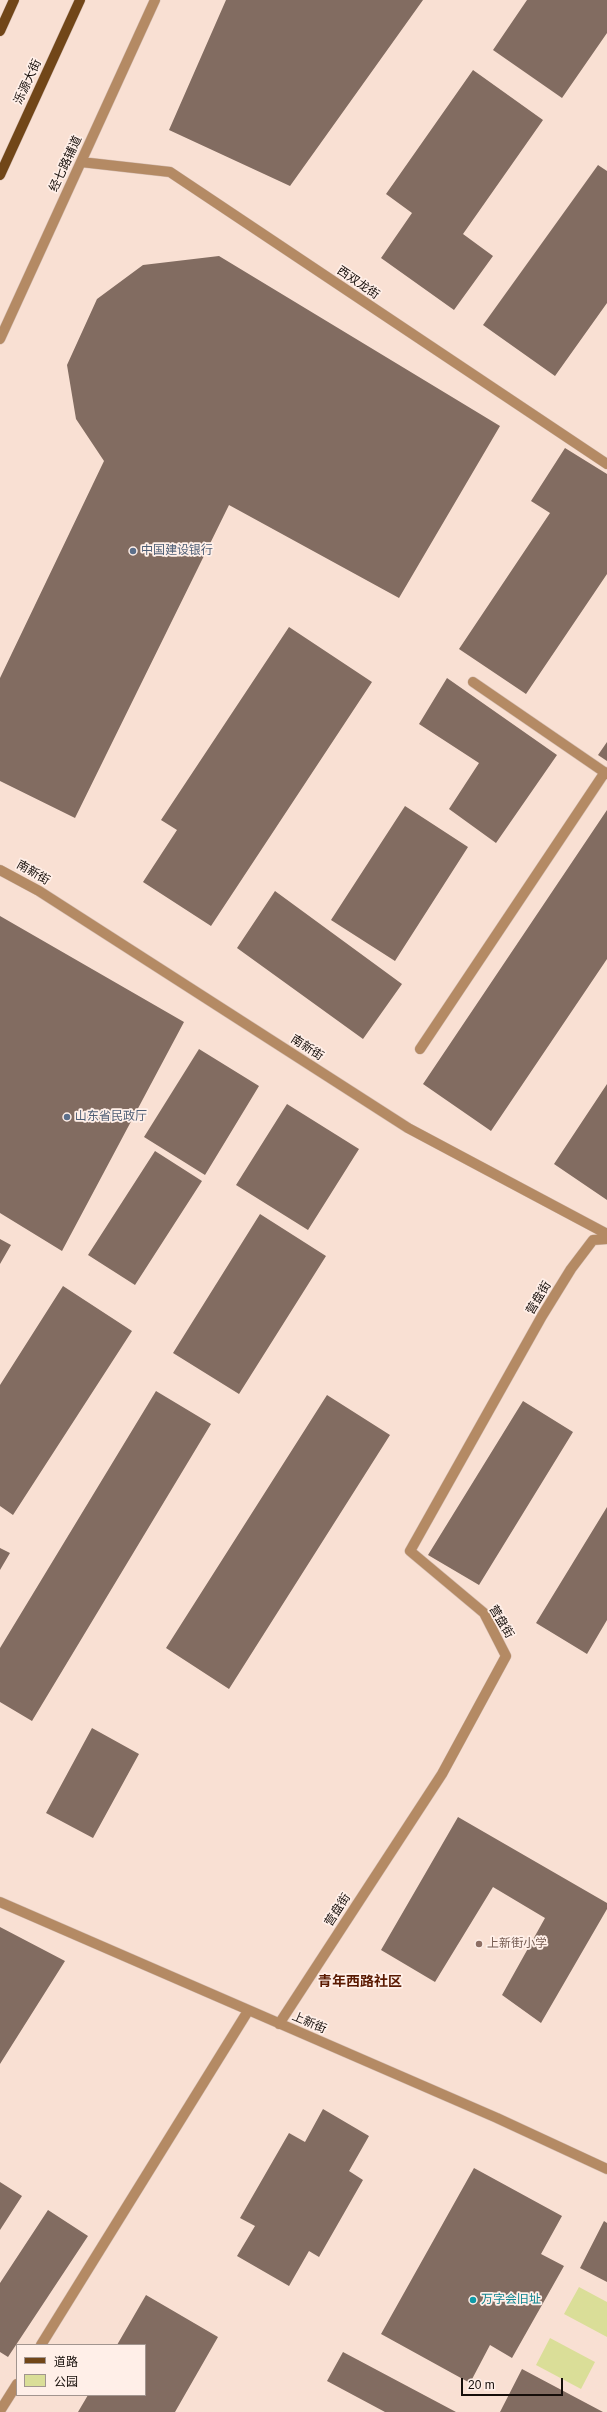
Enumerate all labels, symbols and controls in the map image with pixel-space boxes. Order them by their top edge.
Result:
street label: 泺源大街 [11,57,45,107]
street label: 经七路辅道 [47,134,85,194]
street label: 西双龙街 [334,264,382,302]
place label: 中国建设银行 [141,544,213,558]
marker: 中国建设银行 [128,546,138,556]
street label: 南新街 [14,858,52,888]
street label: 南新街 [288,1032,326,1064]
place label: 山东省民政厅 [75,1110,147,1124]
marker: 山东省民政厅 [62,1112,72,1122]
street label: 营盘街 [524,1279,554,1317]
street label: 营盘街 [486,1603,516,1641]
street label: 营盘街 [322,1891,354,1929]
place label: 上新街小学 [487,1937,547,1951]
marker: 上新街小学 [474,1939,484,1949]
district label: 青年西路社区 [318,1974,402,1990]
street label: 上新街 [290,2009,328,2037]
place label: 万字会旧址 [481,2293,541,2307]
marker: 万字会旧址 [468,2295,478,2305]
legend [16,2344,146,2396]
text: 道路 [54,2355,78,2369]
scale bar [463,2370,565,2396]
text: 公园 [54,2375,78,2389]
text: 20 m [468,2378,495,2392]

